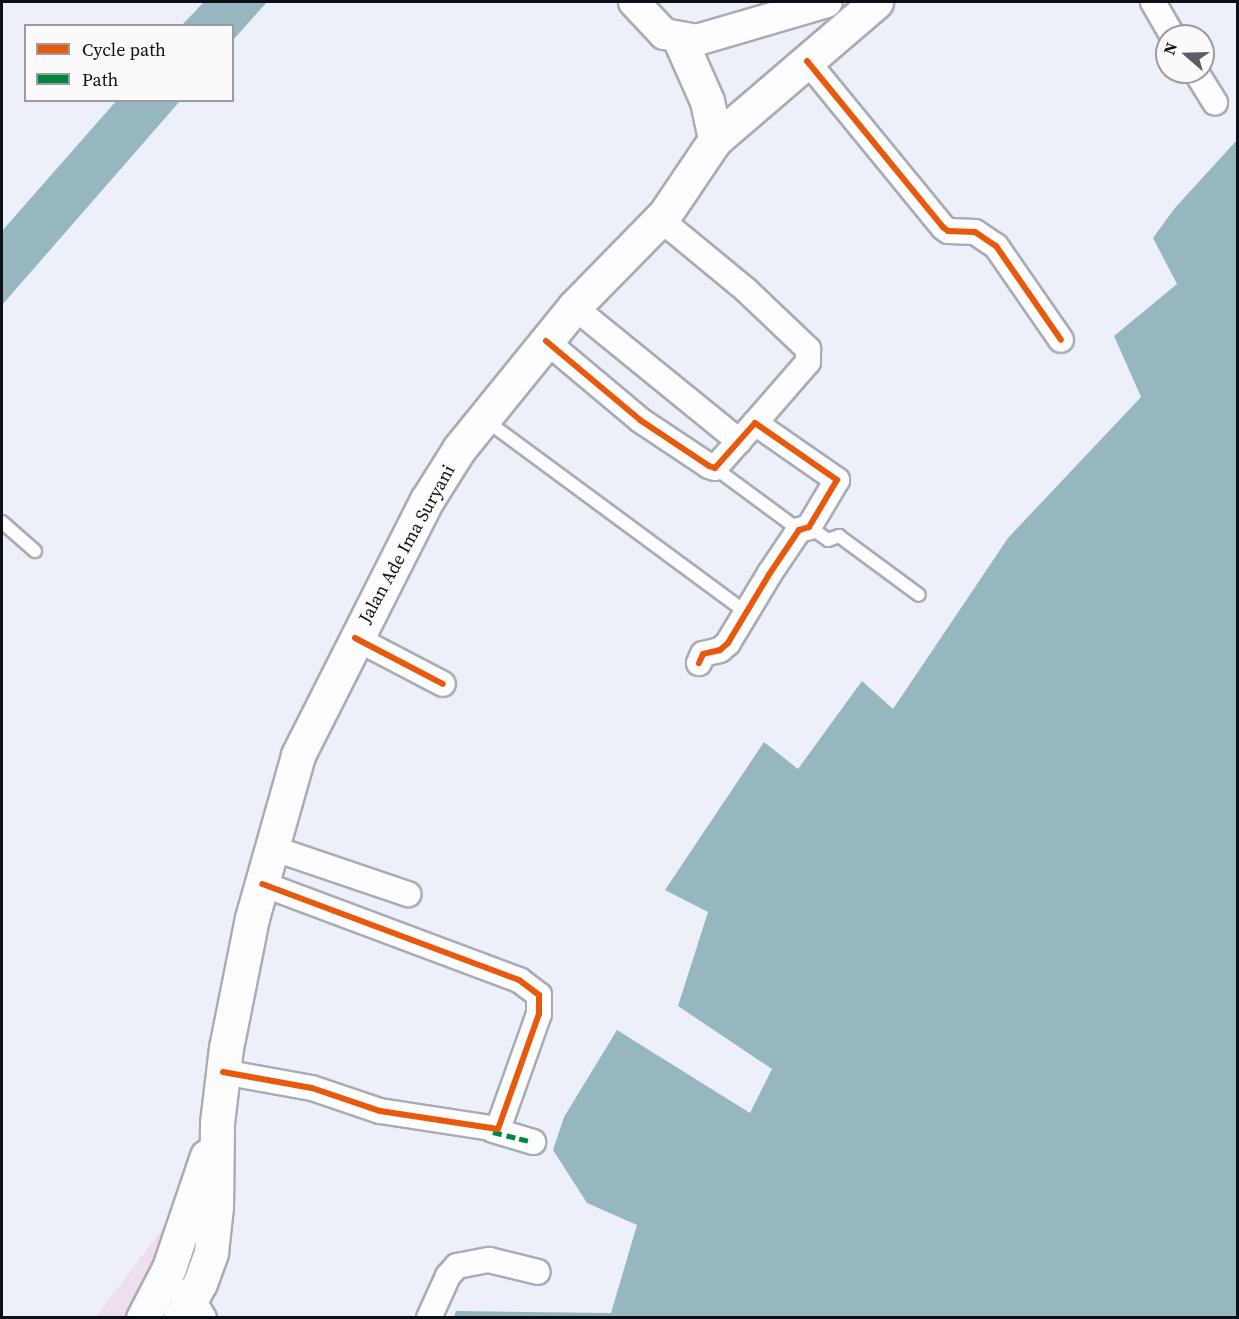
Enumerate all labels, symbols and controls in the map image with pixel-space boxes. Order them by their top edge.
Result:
legend [24,24,234,102]
north arrow [1155,24,1215,84]
text: Cycle path [82,37,166,62]
text: N [1158,39,1182,58]
text: Path [82,67,118,92]
street label: Jalan Ade Ima Suryani [354,461,460,627]

